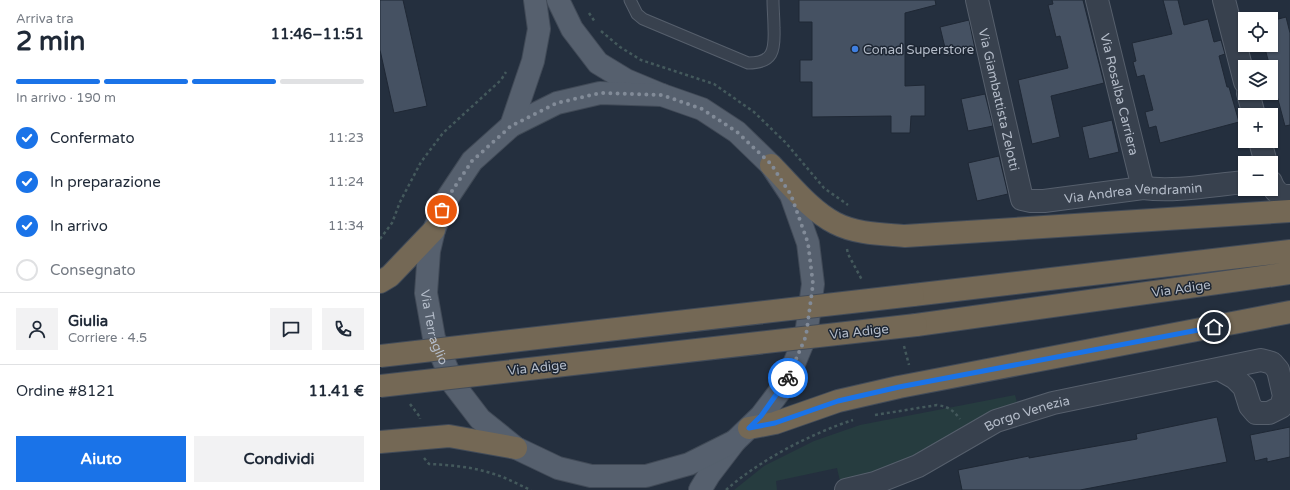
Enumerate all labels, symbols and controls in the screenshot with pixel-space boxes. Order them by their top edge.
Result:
text: Arriva tra [16,11,74,27]
map controls [1238,12,1278,196]
button: locate [1238,12,1278,52]
text: 11:46–11:51 [271,25,364,43]
text: 2 min [16,26,85,57]
street label: Via Giambattista Zelotti [975,27,1022,172]
street label: Via Rosalba Carriera [1096,32,1142,157]
place label: Conad Superstore [863,42,974,58]
marker: Conad Superstore [850,44,860,54]
button: layers [1238,60,1278,100]
text: In arrivo · 190 m [16,90,116,106]
button: + [1238,108,1278,148]
icon: check [16,127,38,149]
text: Confermato [50,129,135,147]
text: 11:23 [328,130,364,146]
button: − [1238,156,1278,196]
icon: check [16,171,38,193]
text: In preparazione [50,173,161,191]
text: 11:24 [328,174,364,190]
street label: Via Andrea Vendramin [1063,180,1203,207]
pin [425,193,459,227]
icon: bag [431,199,453,221]
icon: check [16,215,38,237]
text: In arrivo [50,217,108,235]
text: 11:34 [328,218,364,234]
text: Consegnato [50,261,136,279]
street label: Via Adige [1151,277,1212,301]
street label: Via Terraglio [417,288,451,367]
button: person [16,308,58,350]
button: chat [270,308,312,350]
button: phone [322,308,364,350]
pin [1197,310,1231,344]
text: Giulia [68,312,108,330]
icon: home [1203,316,1225,338]
street label: Via Adige [829,321,889,343]
text: Corriere · 4.5 [68,330,147,346]
street label: Via Adige [507,357,567,379]
courier [768,358,808,398]
icon: bike [777,367,799,389]
text: Ordine #8121 [16,382,115,400]
text: 11.41 € [309,382,364,400]
street label: Borgo Venezia [982,393,1071,435]
button: Aiuto [16,436,186,482]
button: Condividi [194,436,364,482]

